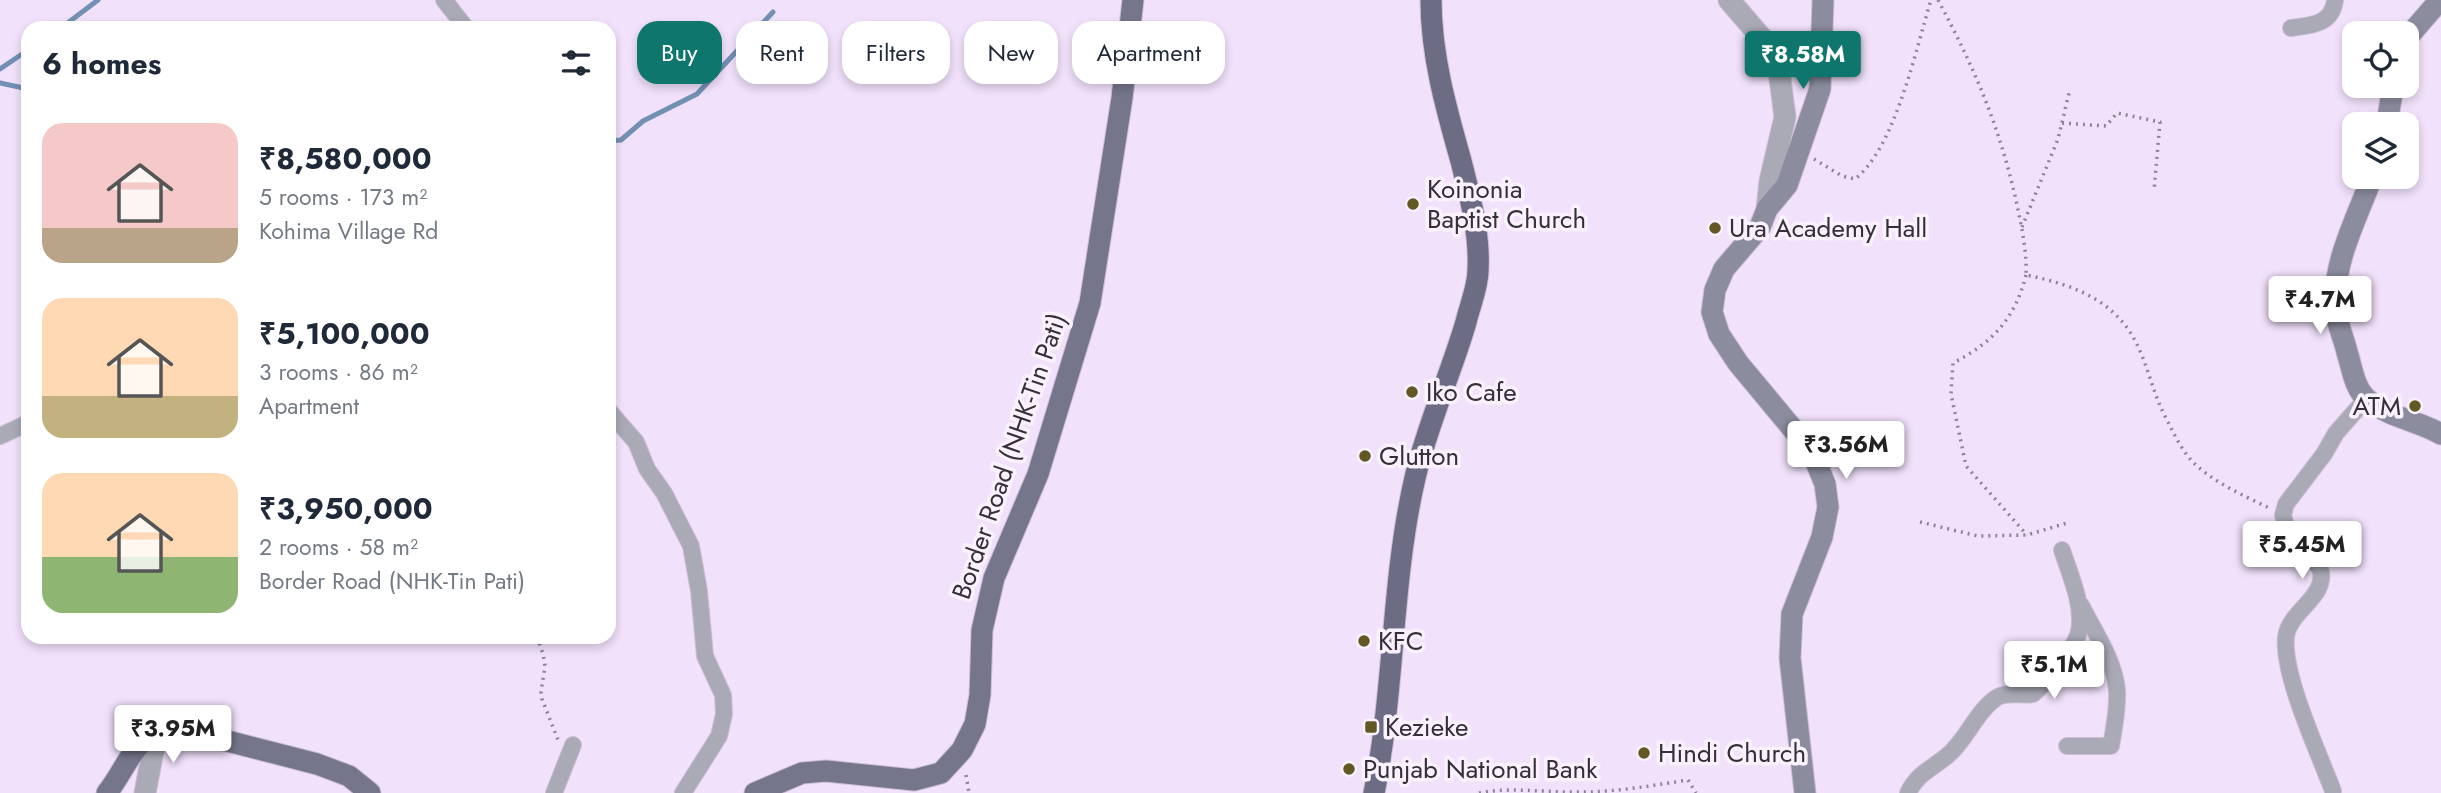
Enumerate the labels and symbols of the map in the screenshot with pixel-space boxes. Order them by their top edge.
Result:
pin: ₹8.58M [1746,32,1860,91]
place label: Koinonia Baptist Church [1427,170,1586,238]
marker: Koinonia Baptist Church [1405,196,1421,212]
place label: Ura Academy Hall [1729,209,1927,247]
marker: Ura Academy Hall [1707,220,1723,236]
pin: ₹4.7M [2271,276,2369,336]
street label: Border Road (NHK-Tin Pati) [942,308,1076,604]
place label: Iko Cafe [1426,373,1517,411]
marker: Iko Cafe [1404,384,1420,400]
place label: ATM [2353,387,2401,425]
marker: ATM [2407,398,2423,414]
pin: ₹3.56M [1789,421,1903,481]
place label: Glutton [1379,437,1459,475]
marker: Glutton [1357,448,1373,464]
pin: ₹5.45M [2245,522,2359,581]
place label: KFC [1378,622,1424,660]
marker: KFC [1356,633,1372,649]
pin: ₹5.1M [2005,642,2103,701]
pin: ₹3.95M [116,706,230,765]
place label: Kezieke [1385,708,1468,746]
marker: Kezieke [1363,719,1379,735]
place label: Hindi Church [1658,734,1806,772]
marker: Hindi Church [1636,745,1652,761]
place label: Punjab National Bank [1363,750,1598,788]
marker: Punjab National Bank [1341,761,1357,777]

